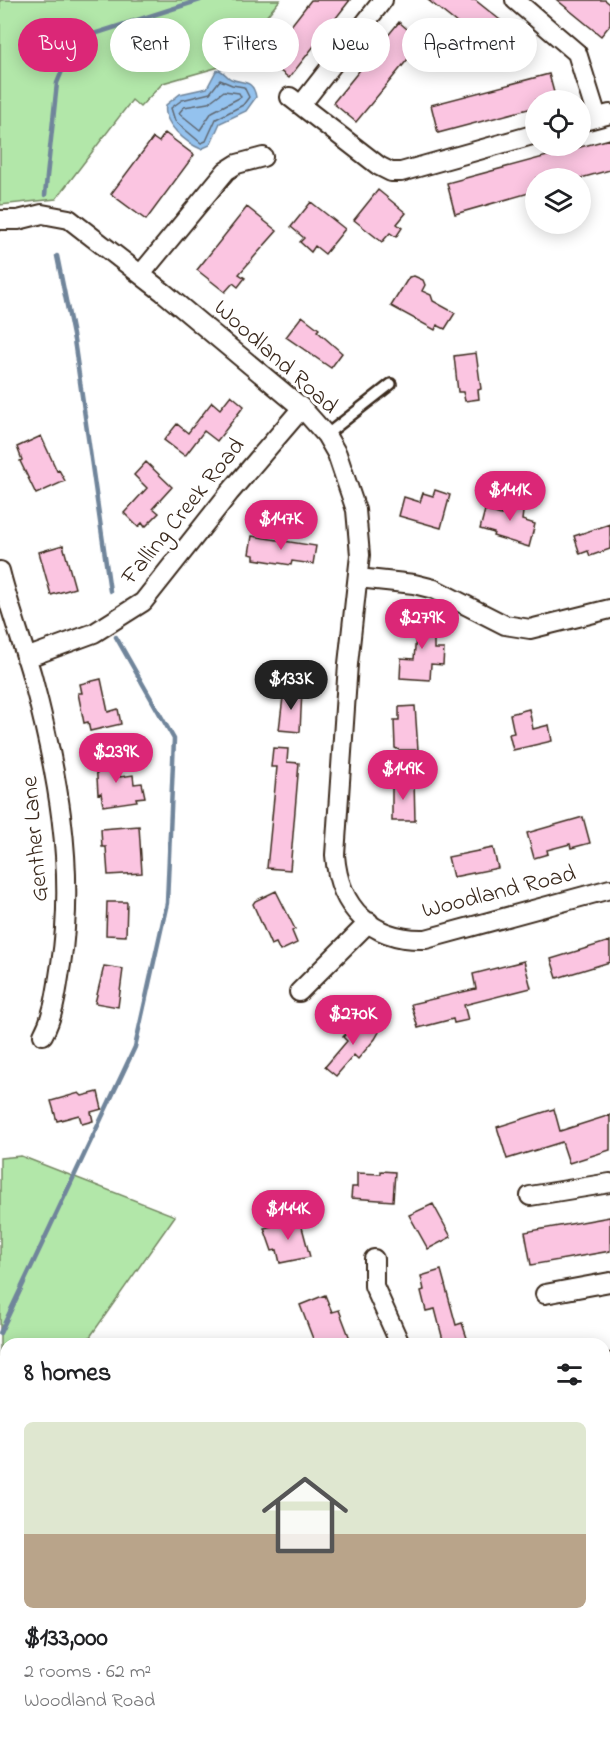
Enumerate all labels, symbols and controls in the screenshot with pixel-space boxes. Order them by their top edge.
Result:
chip: Buy [18,18,98,72]
chip: Rent [110,18,190,72]
chip: Filters [202,18,299,72]
chip: New [311,18,390,72]
chip: Apartment [402,18,537,72]
map controls [525,90,591,234]
button: locate [525,90,591,156]
button: layers [525,168,591,234]
street label: Woodland Road [205,292,346,424]
street label: Falling Creek Road [113,431,255,594]
pin: $141K [468,471,552,522]
text: $141K [489,476,531,505]
pin: $147K [239,500,323,551]
text: $147K [259,505,303,534]
pin: $279K [380,599,464,650]
text: $279K [399,604,445,633]
pin: $133K [249,660,333,711]
text: $133K [269,665,313,694]
pin: $239K [74,733,158,784]
text: $239K [93,738,139,767]
pin: $149K [361,750,445,801]
text: $149K [382,755,424,784]
street label: Genther Lane [13,775,59,903]
street label: Woodland Road [418,857,580,929]
pin: $270K [311,995,395,1046]
text: $270K [329,1000,377,1029]
pin: $144K [246,1190,330,1241]
text: $144K [266,1195,310,1224]
text: 8 homes [24,1355,111,1393]
icon: filters [553,1358,586,1391]
icon: home [251,1461,359,1569]
text: $133,000 [24,1620,108,1658]
text: 2 rooms · 62 m² [24,1658,151,1687]
text: Woodland Road [24,1687,155,1716]

